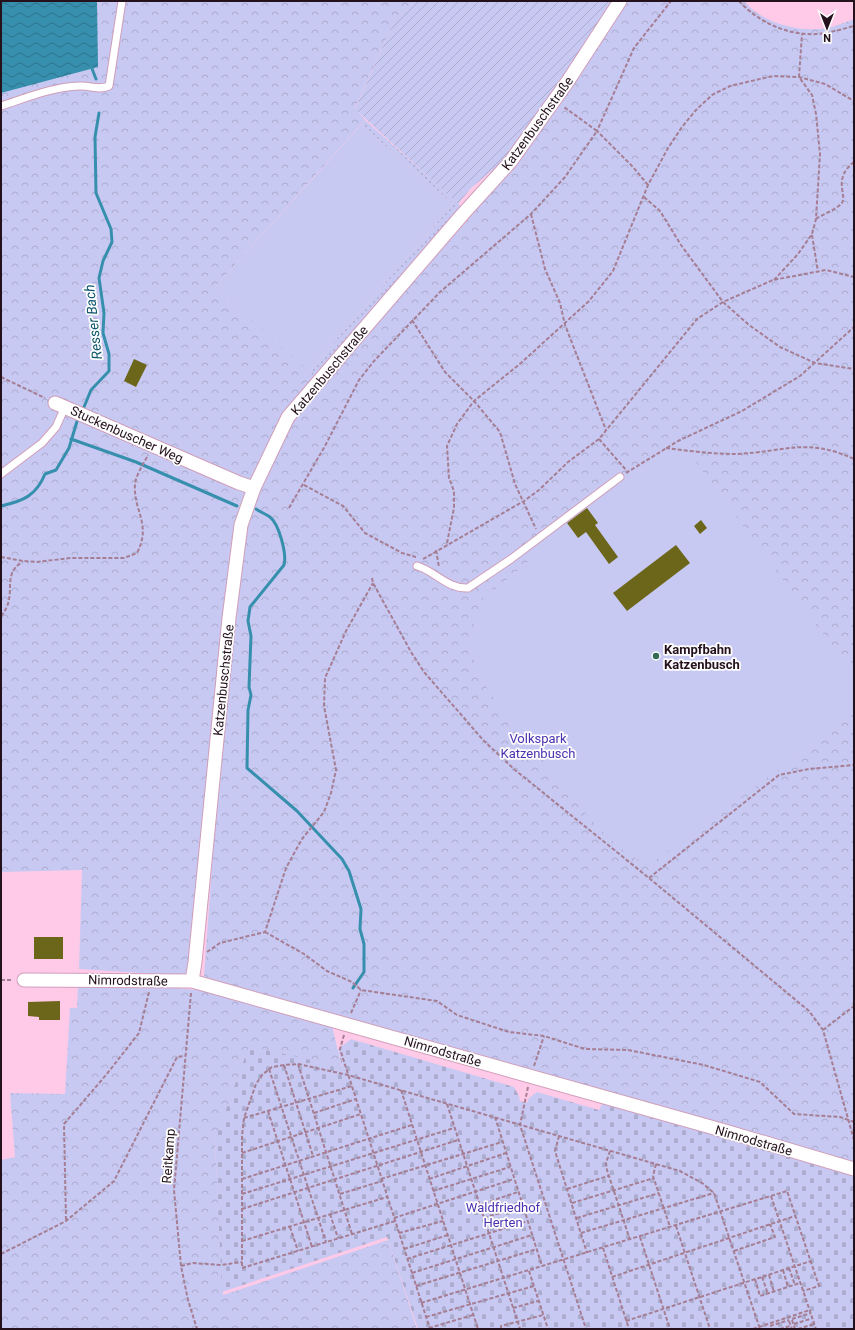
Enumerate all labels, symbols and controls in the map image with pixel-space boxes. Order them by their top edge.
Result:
north arrow [807,8,847,48]
text: N [823,31,831,44]
street label: Katzenbuschstraße [498,74,576,173]
water label: Resser Bach [81,284,105,360]
street label: Katzenbuschstraße [288,323,371,418]
street label: Stuckenbuscher Weg [68,403,185,466]
street label: Katzenbuschstraße [210,624,237,736]
place label: Kampfbahn Katzenbusch [664,642,740,672]
marker: Kampfbahn Katzenbusch [651,651,661,661]
park label: Volkspark Katzenbusch [500,731,576,761]
street label: Nimrodstraße [88,972,168,989]
street label: Nimrodstraße [403,1033,483,1070]
street label: Nimrodstraße [714,1122,794,1159]
street label: Reitkamp [159,1128,178,1184]
park label: Waldfriedhof Herten [466,1200,541,1230]

